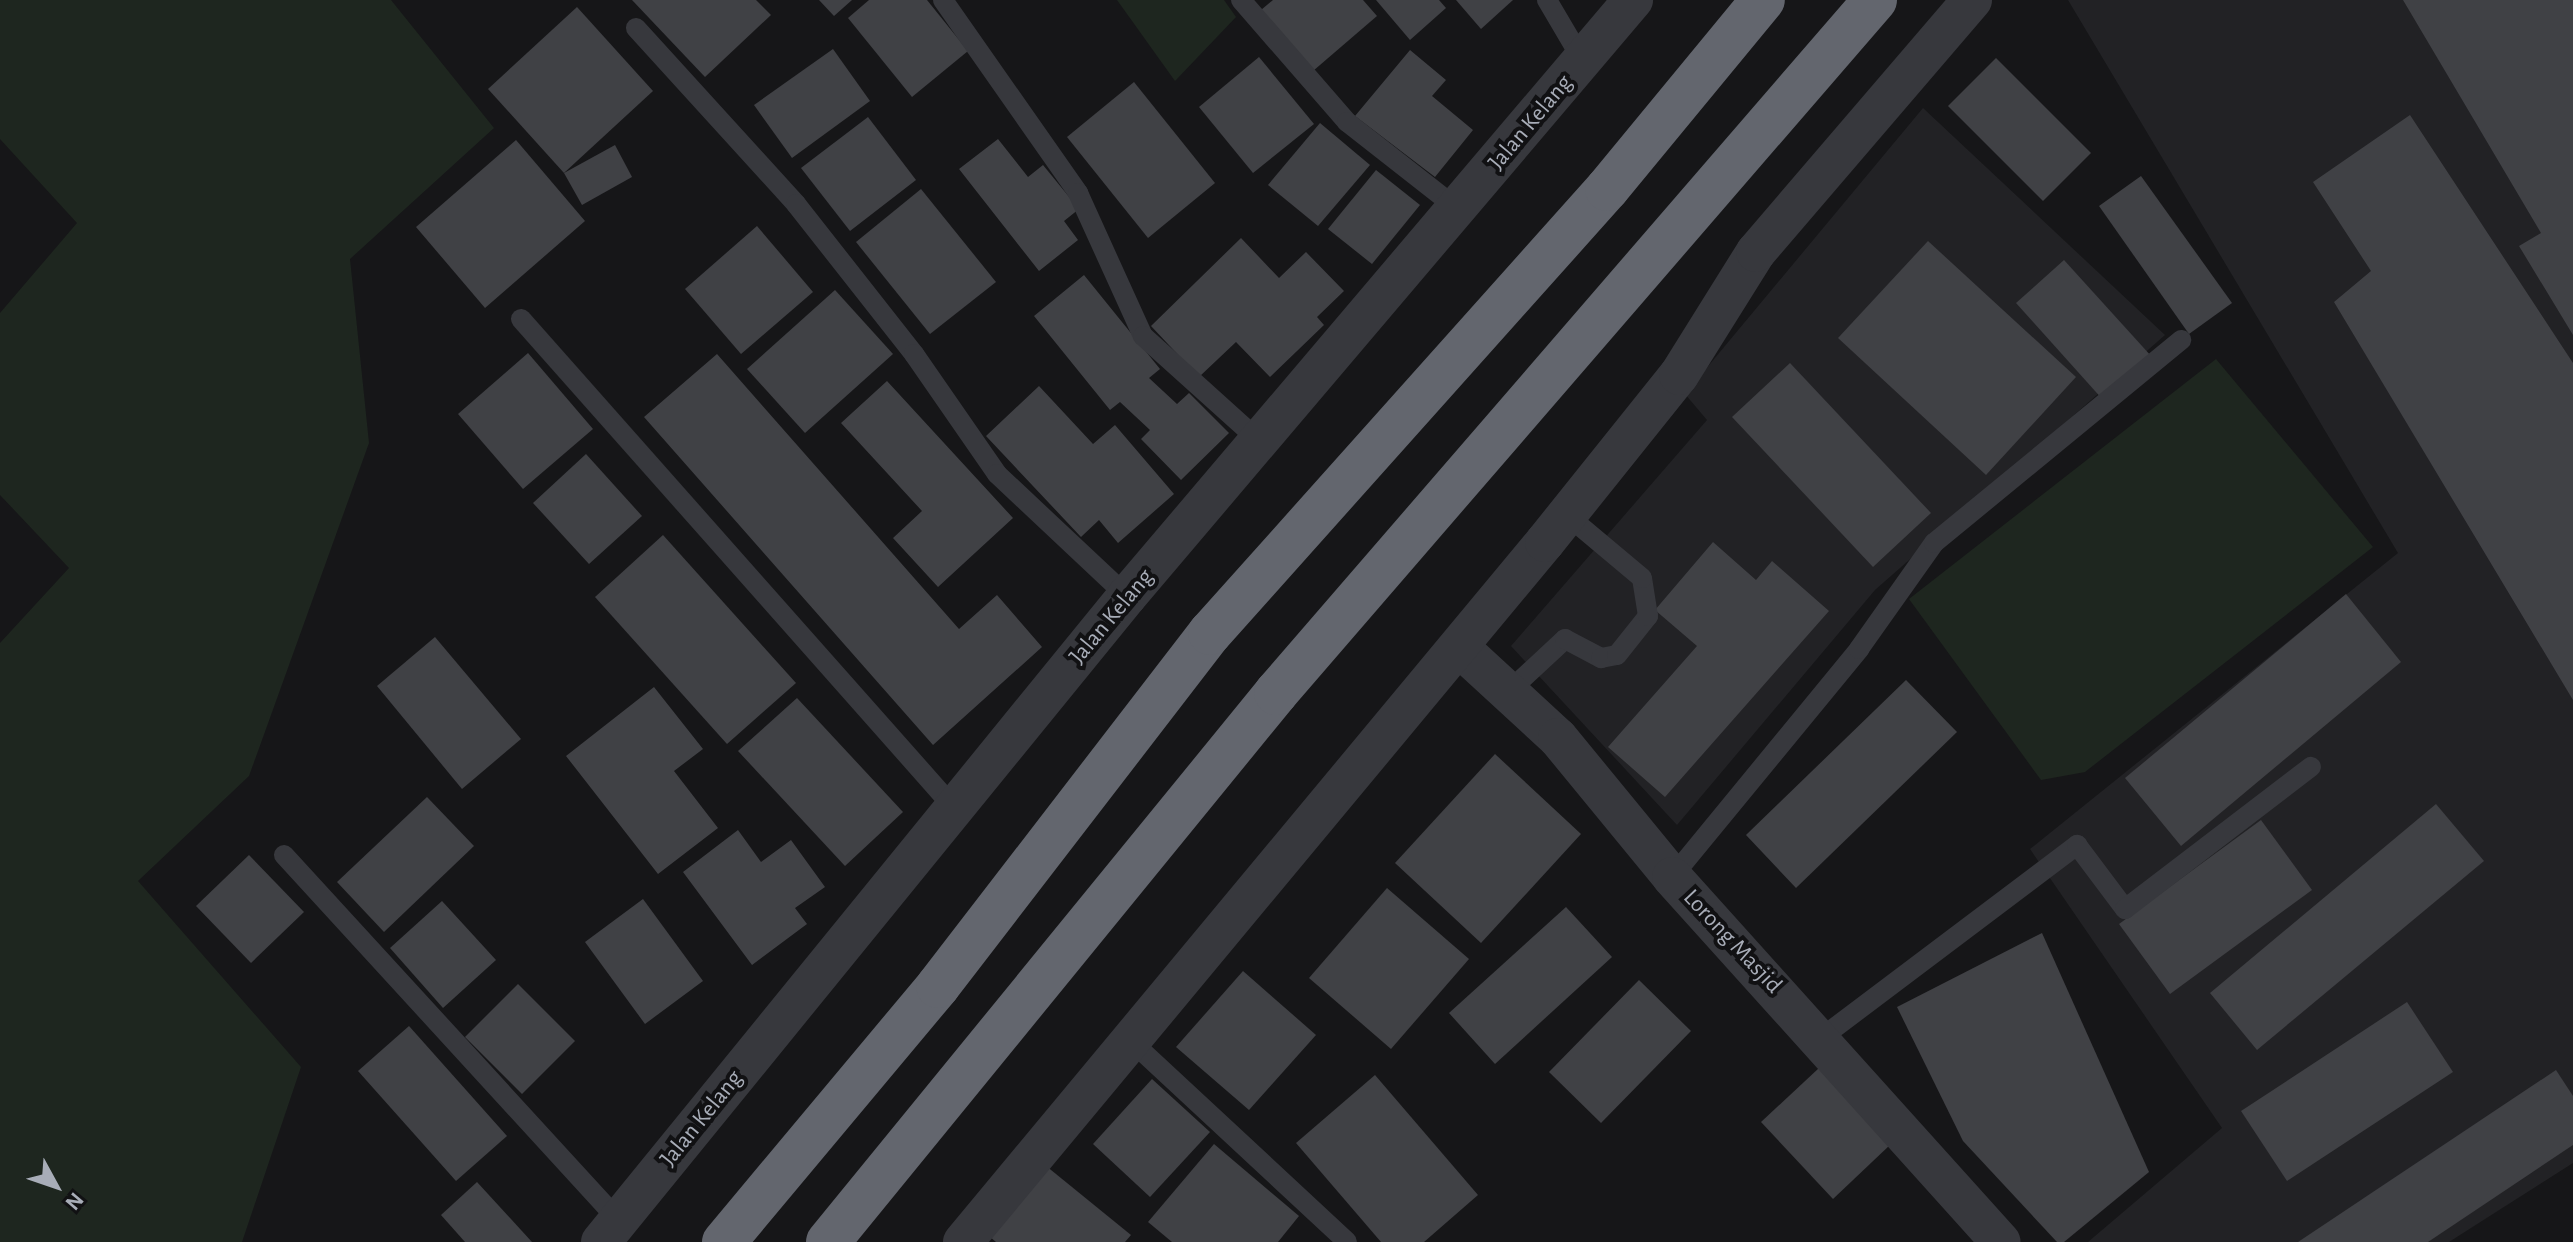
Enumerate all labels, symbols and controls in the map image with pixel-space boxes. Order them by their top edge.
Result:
street label: Jalan Kelang [1483,69,1579,177]
street label: Jalan Kelang [1064,563,1160,671]
street label: Lorong Masjid [1677,884,1787,1000]
street label: Jalan Kelang [654,1065,750,1173]
north arrow [16,1146,96,1226]
text: N [61,1188,88,1214]

